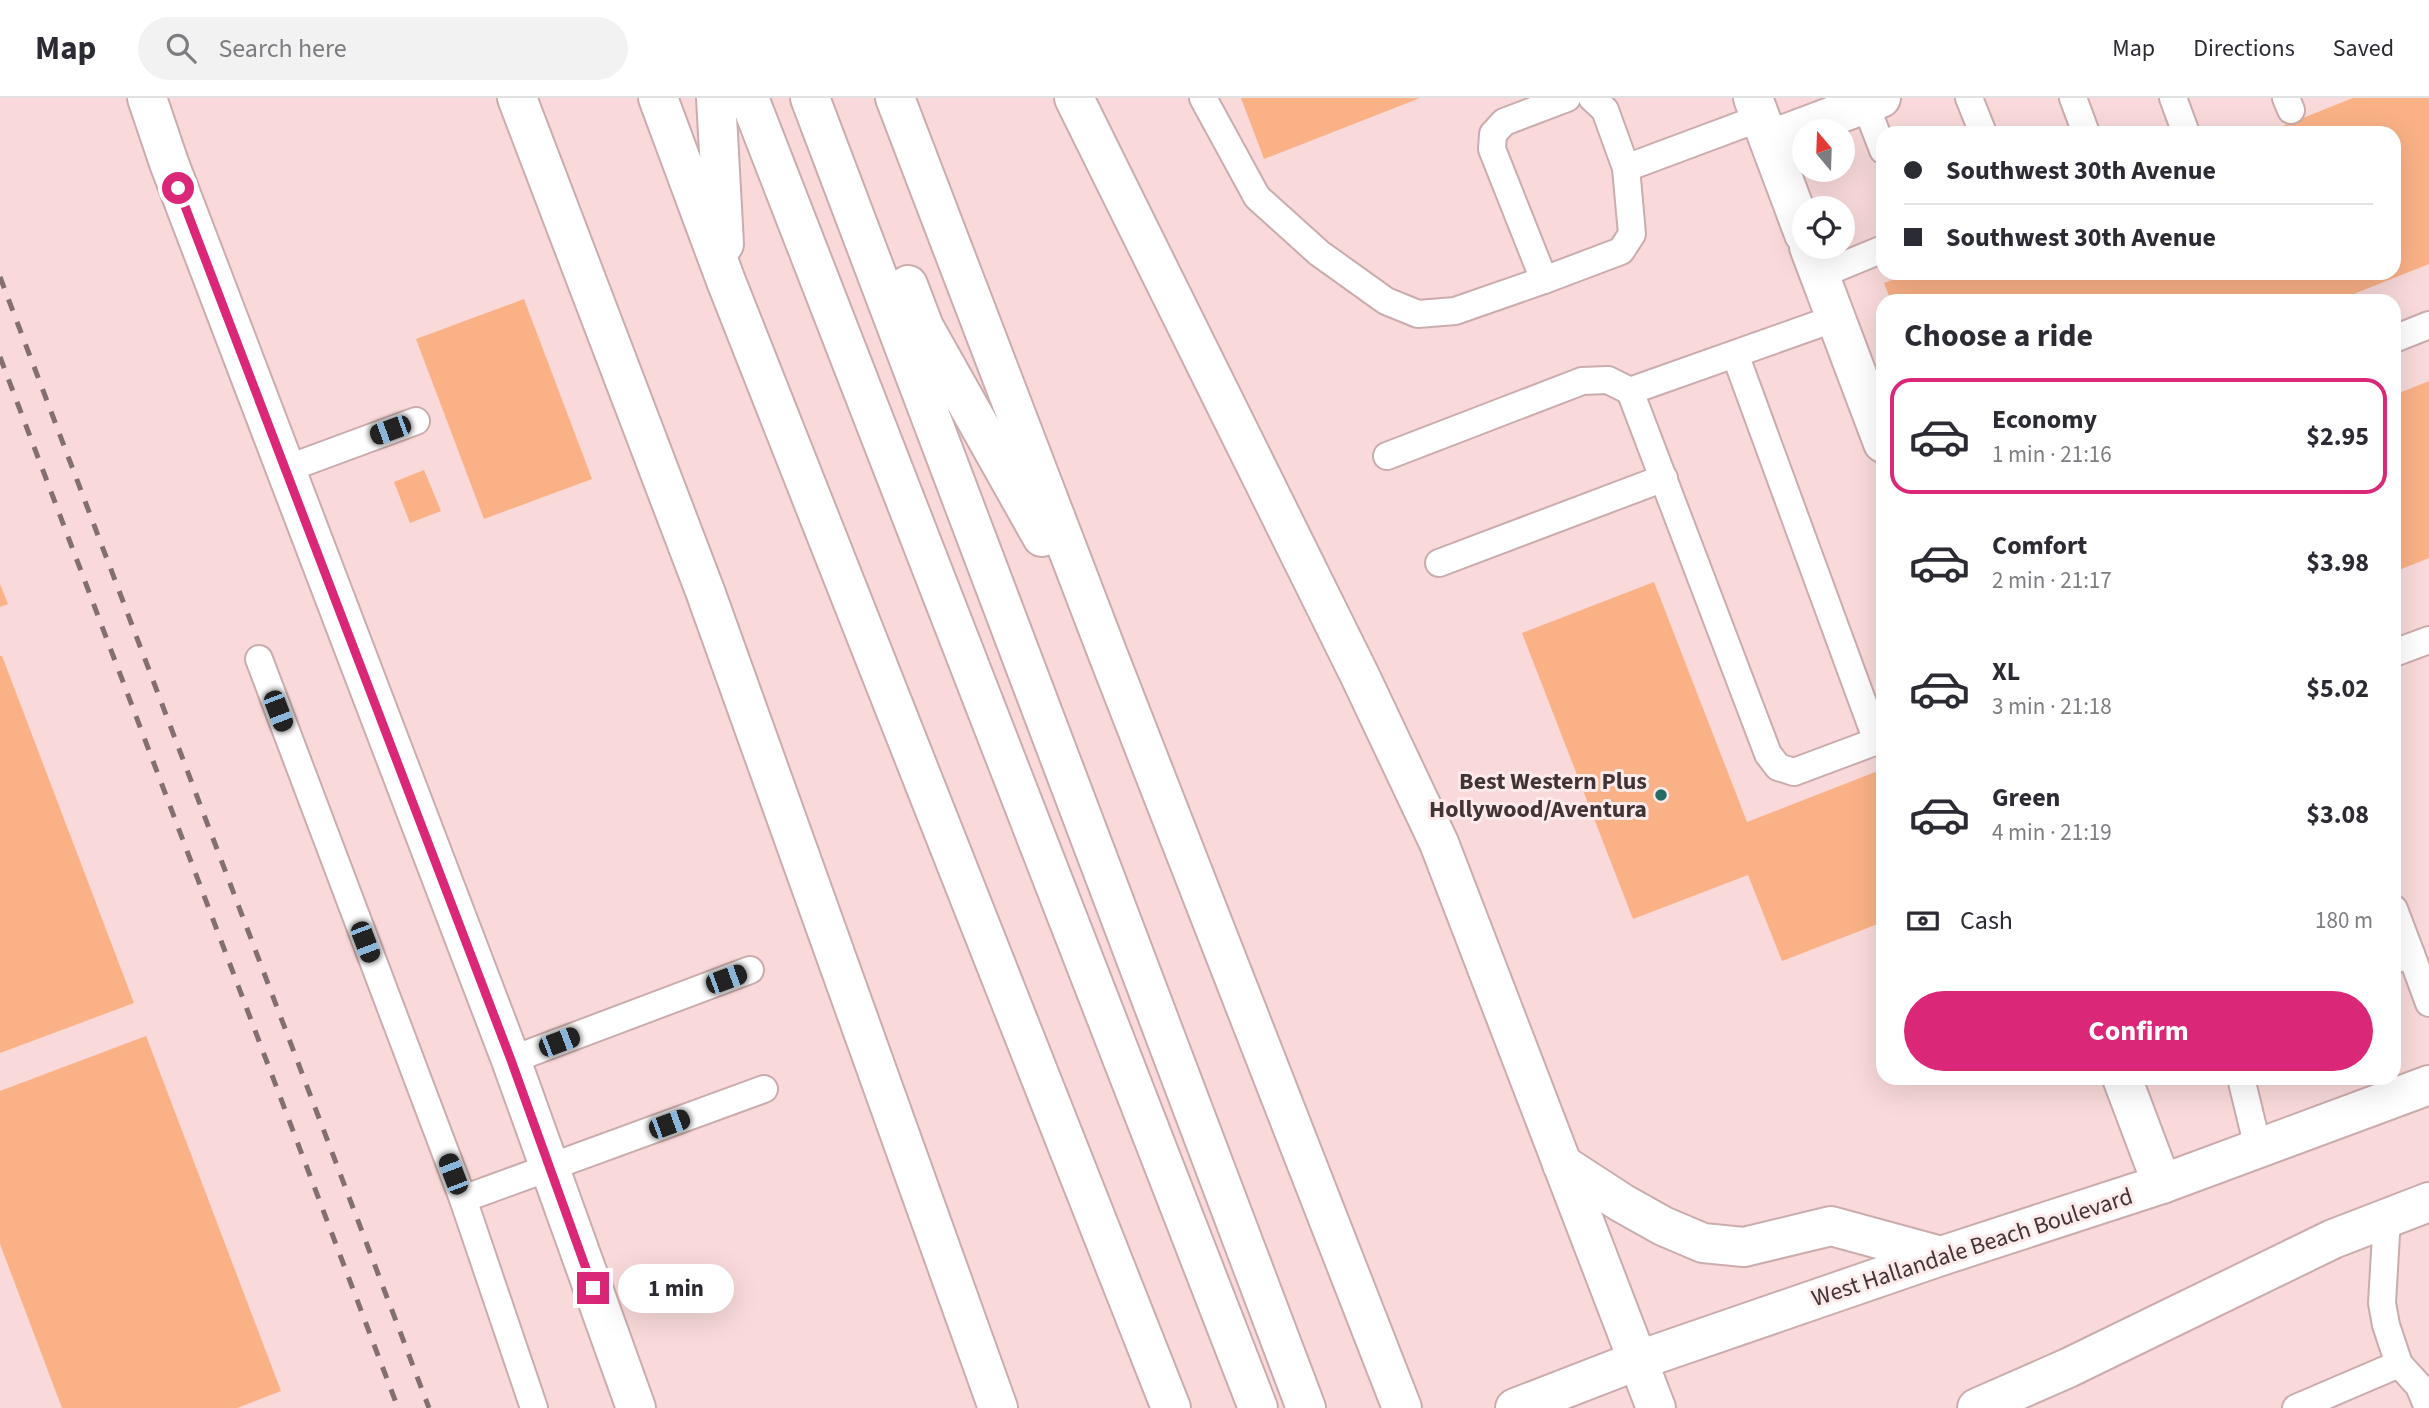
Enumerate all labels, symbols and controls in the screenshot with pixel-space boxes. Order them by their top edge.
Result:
search box [138,17,628,80]
text: Map [35,25,96,72]
icon: search [162,29,200,67]
text: Search here [218,30,347,67]
text: Map [2112,31,2155,66]
text: Directions [2193,31,2295,66]
text: Saved [2333,31,2394,66]
north arrow [1792,119,1855,182]
map controls [1792,119,1855,259]
text: Southwest 30th Avenue [1946,152,2216,189]
route start [162,172,194,204]
button: locate [1792,196,1855,259]
text: Southwest 30th Avenue [1946,219,2216,256]
text: Choose a ride [1904,313,2093,359]
text: Economy [1992,401,2097,438]
icon: car [1908,405,1971,468]
car [367,413,414,447]
text: $2.95 [2306,418,2369,455]
text: 1 min · 21:16 [1992,438,2112,471]
text: Comfort [1992,527,2087,564]
icon: car [1908,531,1971,594]
text: $3.98 [2306,544,2369,581]
text: 2 min · 21:17 [1992,564,2112,597]
text: XL [1992,653,2020,690]
icon: car [1908,657,1971,720]
text: $5.02 [2306,670,2369,707]
car [261,688,296,734]
text: 3 min · 21:18 [1992,690,2112,723]
place label: Best Western Plus Hollywood/Aventura [1429,764,1647,827]
text: Green [1992,779,2060,816]
icon: car [1908,783,1971,846]
marker: Best Western Plus Hollywood/Aventura [1653,787,1669,803]
text: $3.08 [2306,796,2369,833]
text: 4 min · 21:19 [1992,816,2112,849]
icon: cash [1904,902,1942,940]
text: Cash [1960,902,2013,939]
text: 180 m [2315,904,2373,937]
car [348,919,383,965]
car [703,962,750,996]
button: Confirm [1904,991,2373,1071]
car [536,1025,583,1059]
car [646,1107,693,1141]
car [436,1151,471,1197]
street label: West Hallandale Beach Boulevard [1807,1179,2137,1316]
callout: 1 min [618,1264,733,1312]
route end [577,1272,609,1304]
text: 1 min [648,1272,704,1305]

